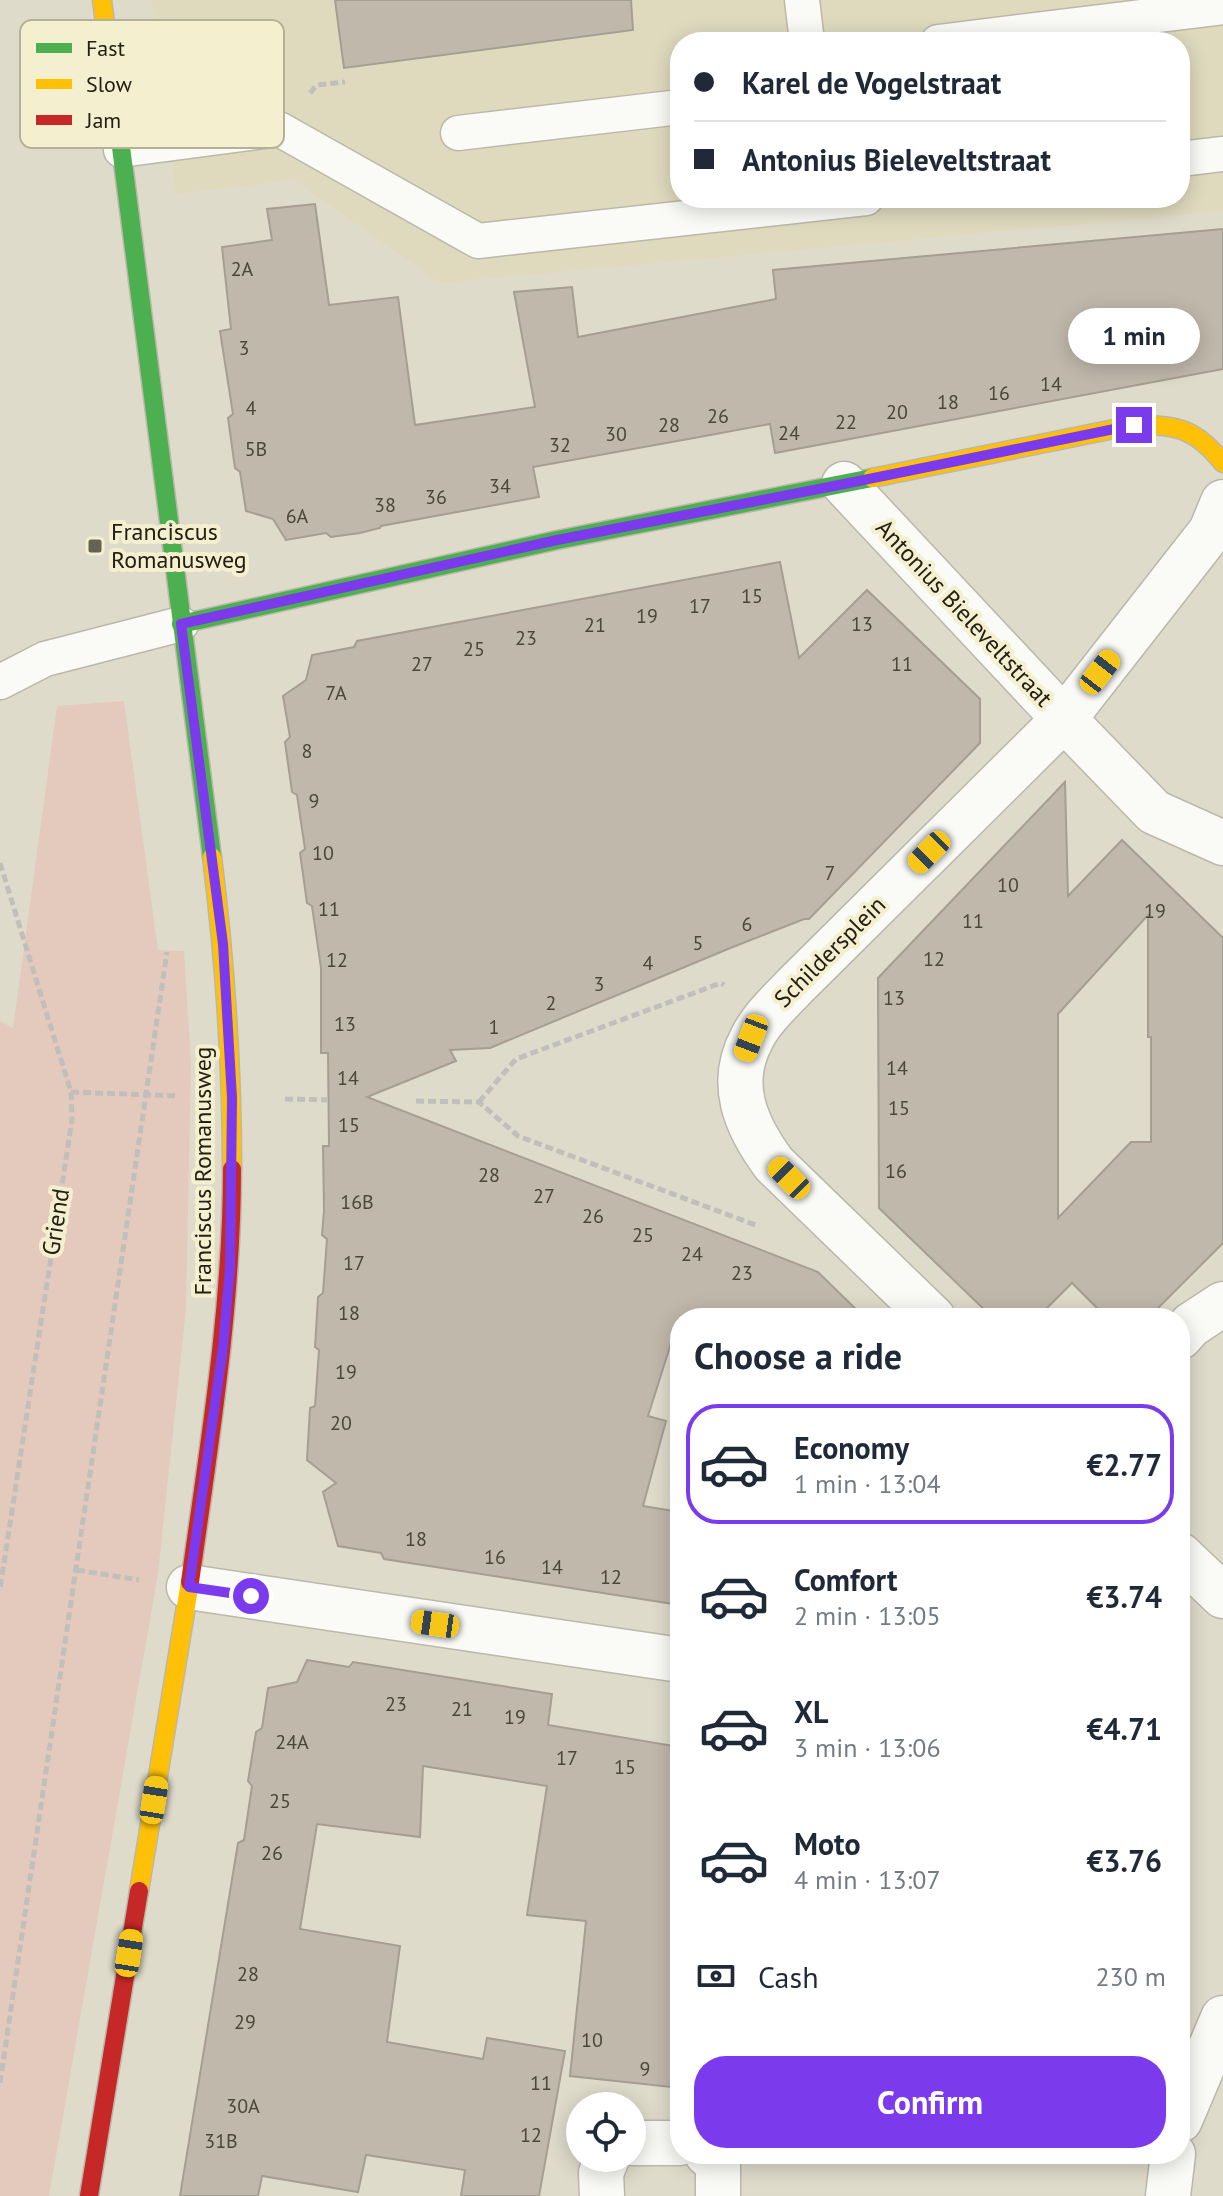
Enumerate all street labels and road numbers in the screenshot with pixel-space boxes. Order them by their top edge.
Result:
street label: Antonius Bieleveltstraat [869,512,1059,713]
street label: Schildersplein [767,889,892,1014]
street label: Franciscus Romanusweg [187,1047,218,1295]
street label: Griend [35,1186,76,1258]

